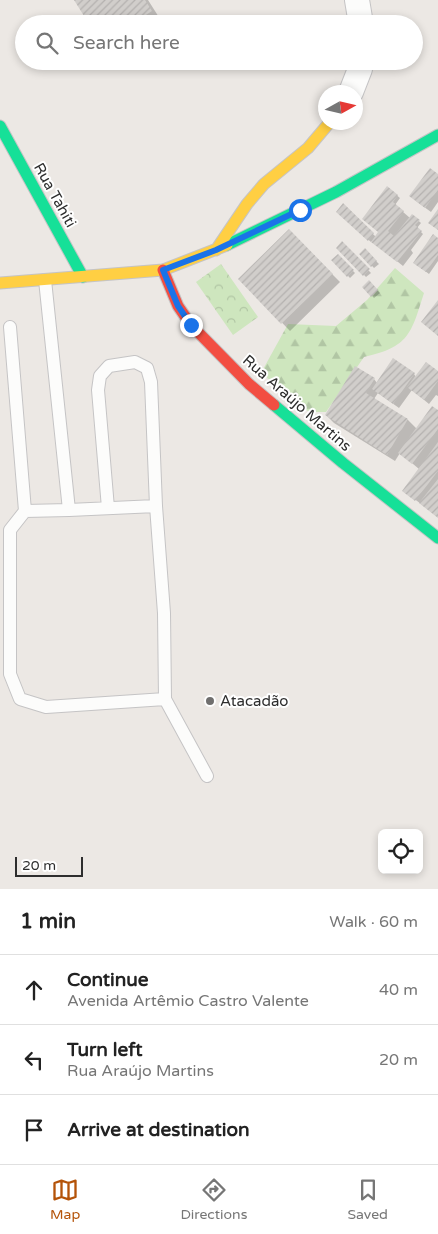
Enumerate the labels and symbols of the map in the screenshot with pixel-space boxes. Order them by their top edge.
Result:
north arrow [318,85,363,130]
street label: Rua Tahiti [30,160,80,230]
route start [289,199,312,222]
route end [180,314,203,337]
street label: Rua Araújo Martins [239,351,355,455]
place label: Atacadão [220,692,288,710]
marker: Atacadão [204,695,216,707]
scale bar [15,854,82,877]

